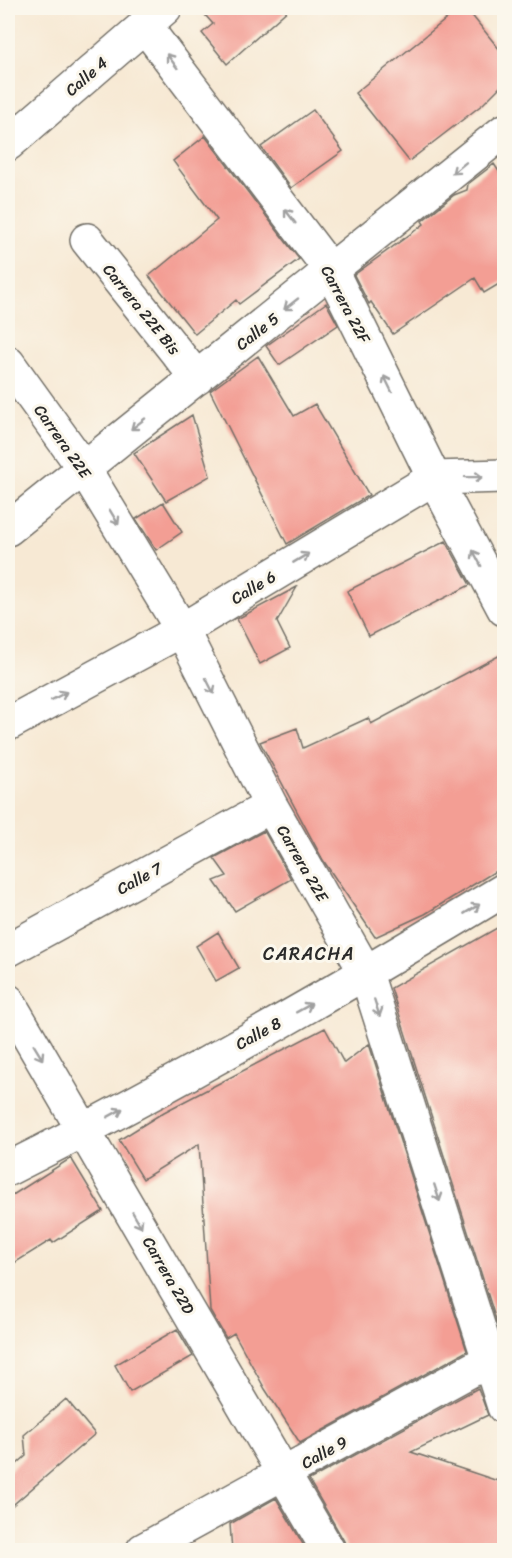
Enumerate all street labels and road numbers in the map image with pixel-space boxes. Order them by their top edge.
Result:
street label: Calle 4 [58,49,115,104]
street label: Carrera 22E Bis [95,257,188,362]
street label: Carrera 22F [313,260,379,350]
street label: Calle 5 [229,305,286,358]
street label: Carrera 22E [26,398,100,486]
street label: Calle 6 [225,562,282,612]
street label: Carrera 22E [269,819,337,908]
street label: Calle 7 [111,854,168,903]
street label: Calle 8 [230,1009,287,1058]
street label: Carrera 22D [134,1231,203,1320]
street label: Calle 9 [296,1428,353,1477]

